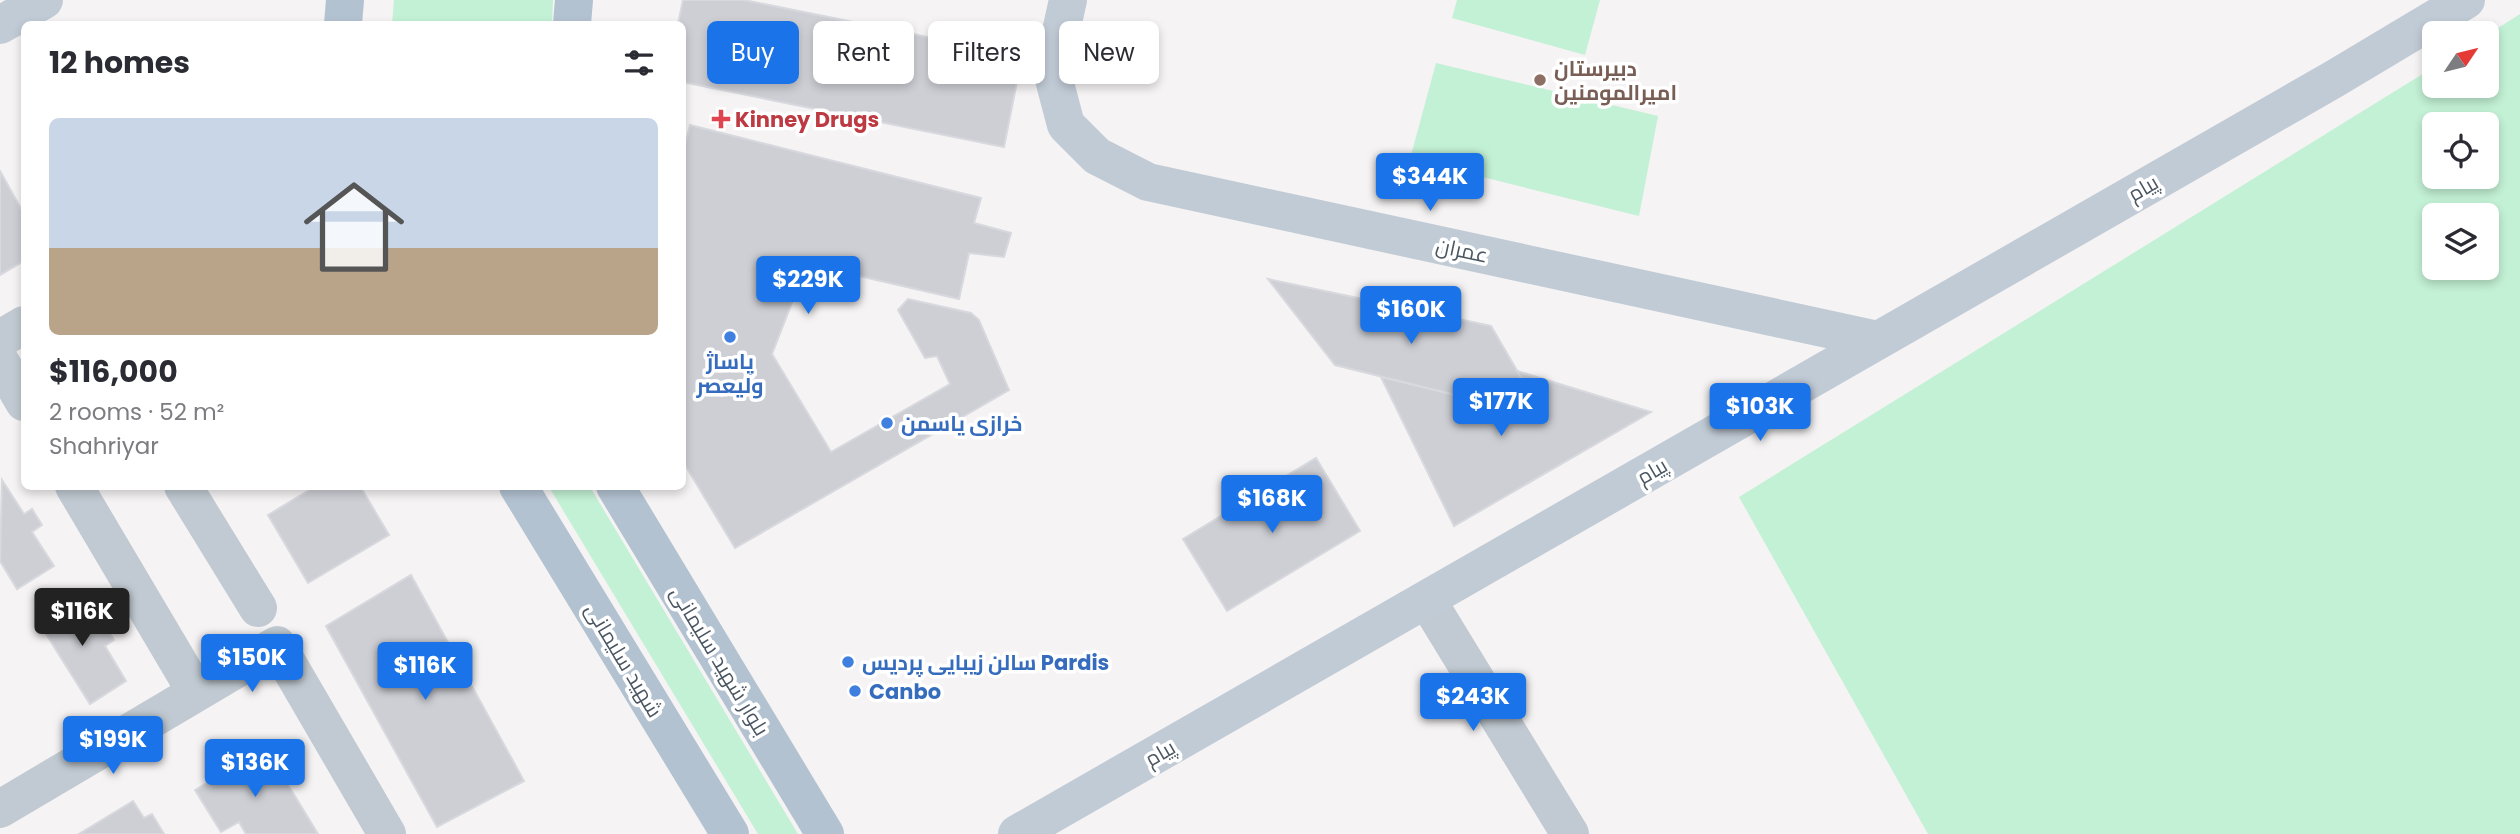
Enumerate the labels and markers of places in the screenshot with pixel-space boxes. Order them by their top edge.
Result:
place label: دبیرستان امیرالمومنین [1554,54,1677,107]
marker: دبیرستان امیرالمومنین [1532,72,1548,88]
place label: Kinney Drugs [735,105,879,134]
marker: Kinney Drugs [713,111,729,127]
pin: $344K [1381,154,1479,213]
pin: $229K [759,256,857,316]
pin: $160K [1362,286,1460,346]
marker: پاساژ ولیعصر [722,329,738,345]
place label: پاساژ ولیعصر [696,347,763,400]
pin: $177K [1452,378,1550,438]
pin: $103K [1711,384,1809,443]
place label: خرازی یاسمن [901,409,1022,438]
marker: خرازی یاسمن [879,415,895,431]
pin: $168K [1223,476,1321,535]
pin: $116K [33,588,131,648]
pin: $150K [203,634,301,694]
pin: $116K [376,642,474,702]
place label: سالن زیبایی پردیس Pardis [862,648,1109,678]
marker: سالن زیبایی پردیس Pardis [840,654,856,670]
pin: $243K [1424,674,1522,733]
place label: Canbo [869,677,941,706]
marker: Canbo [847,683,863,699]
pin: $199K [64,716,162,776]
pin: $136K [206,740,304,799]

